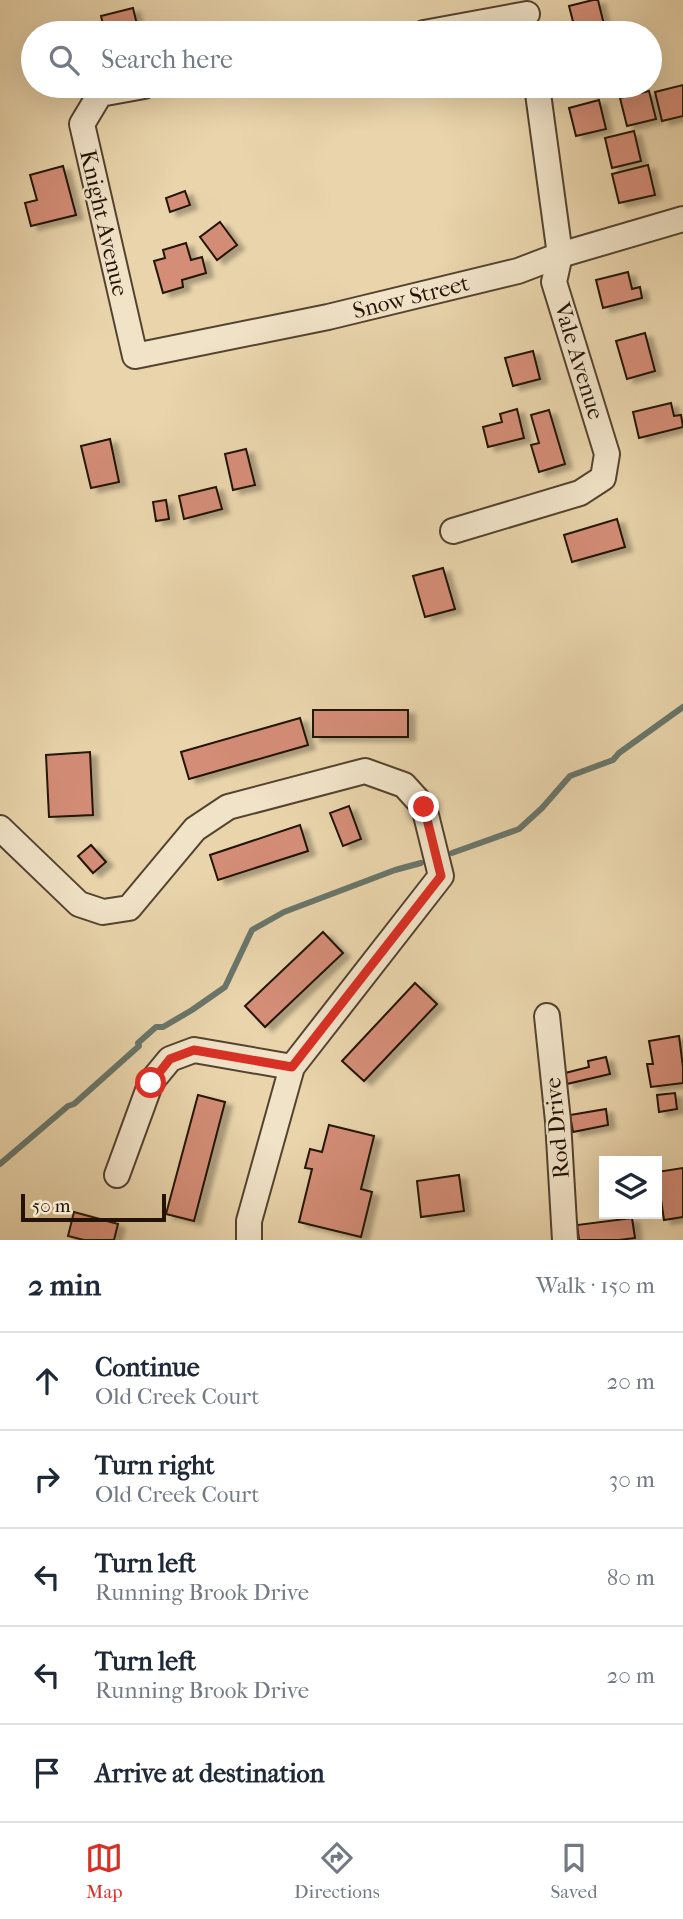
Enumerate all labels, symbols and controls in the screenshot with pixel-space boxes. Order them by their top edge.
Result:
search box [21,21,662,98]
icon: search [45,41,83,79]
text: Search here [101,44,233,75]
street label: Knight Avenue [74,147,134,299]
street label: Snow Street [350,270,472,324]
street label: Vale Avenue [548,298,610,423]
route end [408,791,439,822]
route start [135,1067,166,1098]
street label: Rod Drive [539,1076,575,1180]
map controls [599,1156,662,1219]
button: layers [599,1156,662,1219]
scale bar [21,1191,166,1223]
text: 50 m [32,1195,71,1217]
text: 2 min [28,1268,101,1303]
text: Walk · 150 m [536,1272,655,1299]
text: Continue [95,1352,200,1383]
icon: ahead [28,1362,66,1400]
text: 20 m [606,1368,655,1395]
text: Old Creek Court [95,1383,259,1410]
text: Turn right [95,1450,215,1481]
icon: right [28,1460,66,1498]
text: 30 m [609,1466,655,1493]
text: Old Creek Court [95,1481,259,1508]
text: Turn left [95,1548,196,1579]
icon: left [28,1558,66,1596]
text: 80 m [607,1564,655,1591]
text: Running Brook Drive [95,1579,309,1606]
text: Turn left [95,1646,196,1677]
icon: left [28,1656,66,1694]
text: 20 m [606,1662,655,1689]
text: Running Brook Drive [95,1677,309,1704]
icon: arrive [28,1754,66,1792]
text: Arrive at destination [95,1758,325,1789]
tab: Map [85,1839,123,1903]
tab: Directions [294,1839,380,1903]
tab: Saved [550,1839,598,1903]

